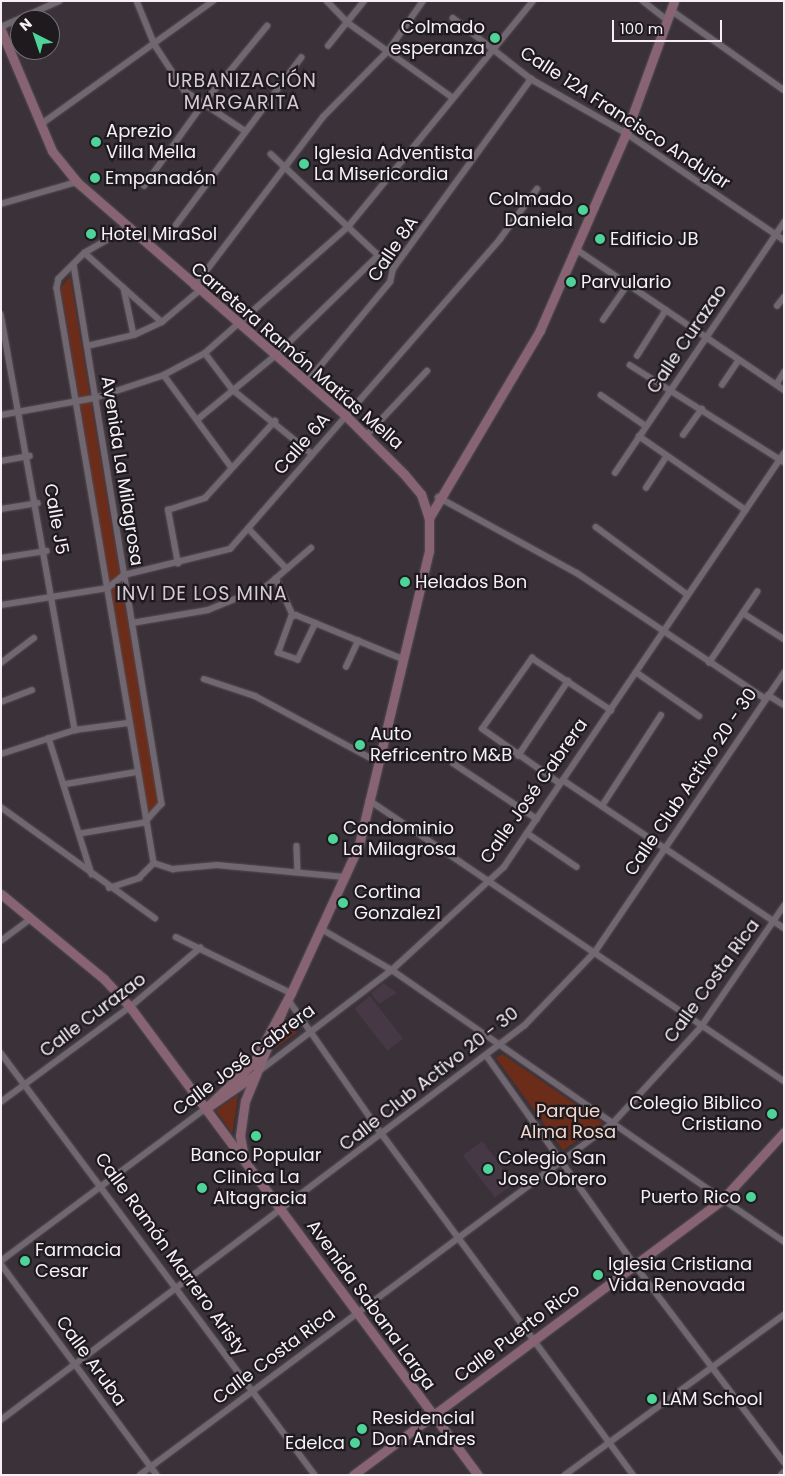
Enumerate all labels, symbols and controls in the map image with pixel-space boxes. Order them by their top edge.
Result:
north arrow [10,10,60,60]
scale bar [615,10,725,42]
text: N [15,13,36,35]
place label: Colmado esperanza [390,17,485,59]
text: 100 m [620,18,663,39]
marker: Colmado esperanza [489,32,501,44]
street label: Calle 12A Francisco Andujar [516,42,734,194]
district label: URBANIZACIÓN MARGARITA [166,70,318,114]
place label: Aprezio Villa Mella [106,121,196,163]
marker: Aprezio Villa Mella [90,136,102,148]
place label: Iglesia Adventista La Misericordia [314,143,473,186]
marker: Iglesia Adventista La Misericordia [298,158,310,170]
place label: Empanadón [105,167,216,189]
marker: Empanadón [89,172,101,184]
place label: Colmado Daniela [489,189,573,232]
marker: Colmado Daniela [577,204,589,216]
street label: Calle 8A [363,212,423,286]
place label: Hotel MiraSol [101,223,217,245]
marker: Hotel MiraSol [85,228,97,240]
place label: Edificio JB [610,228,698,250]
marker: Edificio JB [594,233,606,245]
street label: Carretera Ramón Matías Mella [186,258,408,454]
place label: Parvulario [581,271,671,293]
marker: Parvulario [565,276,577,288]
street label: Calle Curazao [643,280,731,398]
street label: Avenida La Milagrosa [96,375,148,567]
street label: Calle 6A [269,409,335,479]
street label: Calle J5 [39,482,73,556]
place label: Helados Bon [415,571,527,593]
marker: Helados Bon [399,576,411,588]
district label: INVI DE LOS MINA [114,583,290,605]
street label: Calle Club Activo 20 - 30 [620,684,762,880]
street label: Calle José Cabrera [476,714,592,868]
place label: Auto Refricentro M&B [370,724,512,766]
marker: Auto Refricentro M&B [354,739,366,751]
place label: Condominio La Milagrosa [343,818,456,861]
marker: Condominio La Milagrosa [327,833,339,845]
place label: Cortina Gonzalez1 [354,882,441,924]
marker: Cortina Gonzalez1 [336,896,350,910]
street label: Calle Costa Rica [660,915,764,1047]
street label: Calle Curazao [36,968,150,1062]
street label: Calle José Cabrera [169,1000,319,1120]
street label: Calle Club Activo 20 - 30 [335,1002,523,1156]
place label: Colegio Biblico Cristiano [629,1093,762,1136]
park label: Parque Alma Rosa [520,1101,616,1144]
marker: Colegio Biblico Cristiano [766,1108,778,1120]
marker: Banco Popular [250,1130,262,1142]
place label: Banco Popular [191,1144,321,1166]
place label: Colegio San Jose Obrero [498,1148,607,1190]
street label: Calle Ramón Marrero Aristy [90,1149,252,1359]
marker: Colegio San Jose Obrero [482,1163,494,1175]
place label: Clinica La Altagracia [213,1167,307,1210]
marker: Clinica La Altagracia [195,1181,209,1195]
place label: Puerto Rico [640,1186,741,1208]
marker: Puerto Rico [745,1191,757,1203]
street label: Avenida Sabana Larga [302,1216,440,1394]
place label: Farmacia Cesar [35,1240,121,1282]
place label: Iglesia Cristiana Vida Renovada [608,1254,752,1296]
marker: Farmacia Cesar [19,1255,31,1267]
marker: Iglesia Cristiana Vida Renovada [592,1269,604,1281]
street label: Calle Puerto Rico [450,1279,584,1387]
street label: Calle Costa Rica [209,1303,339,1409]
street label: Calle Aruba [51,1312,131,1410]
place label: LAM School [662,1388,763,1410]
marker: LAM School [646,1393,658,1405]
place label: Residencial Don Andres [372,1408,476,1450]
marker: Residencial Don Andres [356,1423,368,1435]
place label: Edelca [285,1432,345,1454]
marker: Edelca [349,1437,361,1449]

